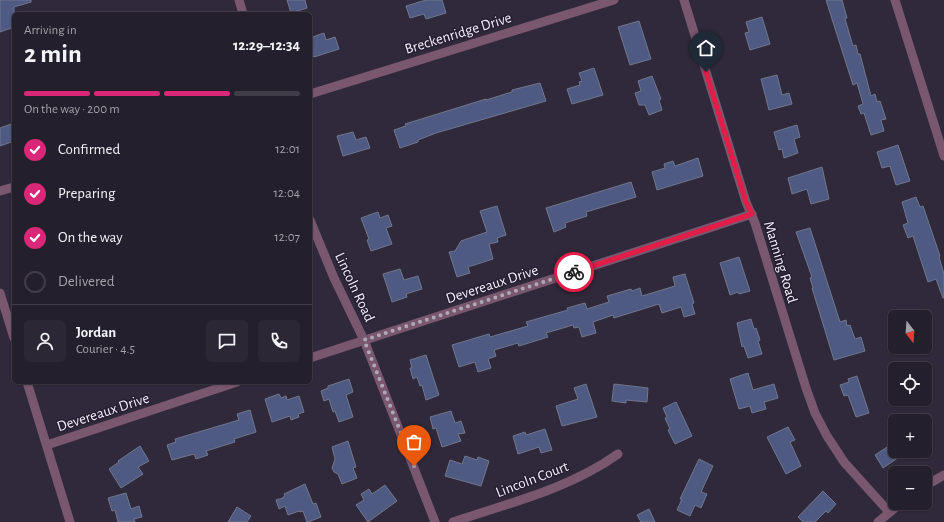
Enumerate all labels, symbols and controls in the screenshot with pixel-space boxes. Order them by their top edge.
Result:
street label: Breckenridge Drive [403,10,513,57]
text: Arriving in [24,24,77,37]
pin [689,31,723,72]
icon: home [695,37,717,59]
text: 12:29–12:34 [233,38,300,53]
text: 2 min [24,41,82,67]
text: On the way · 200 m [24,103,120,116]
icon: check [24,139,46,161]
text: Confirmed [58,142,120,157]
text: 12:01 [275,143,300,156]
icon: check [24,183,46,205]
text: Preparing [58,186,115,201]
text: 12:04 [274,187,300,200]
street label: Manning Road [761,219,800,305]
icon: check [24,227,46,249]
text: On the way [58,230,123,245]
text: 12:07 [274,231,300,244]
street label: Lincoln Road [332,250,377,324]
courier [554,252,594,292]
icon: bike [563,261,585,283]
street label: Devereaux Drive [444,262,540,306]
text: Delivered [58,274,115,289]
north arrow [888,310,932,354]
map controls [888,310,932,510]
button: person [24,320,66,362]
button: chat [206,320,248,362]
button: phone [258,320,300,362]
text: Jordan [76,325,116,340]
text: Courier · 4.5 [76,343,135,356]
button: locate [888,362,932,406]
street label: Devereaux Drive [55,390,151,434]
button: + [888,414,932,458]
pin [397,425,431,466]
icon: bag [403,431,425,453]
street label: Lincoln Court [494,459,571,500]
button: − [888,466,932,510]

